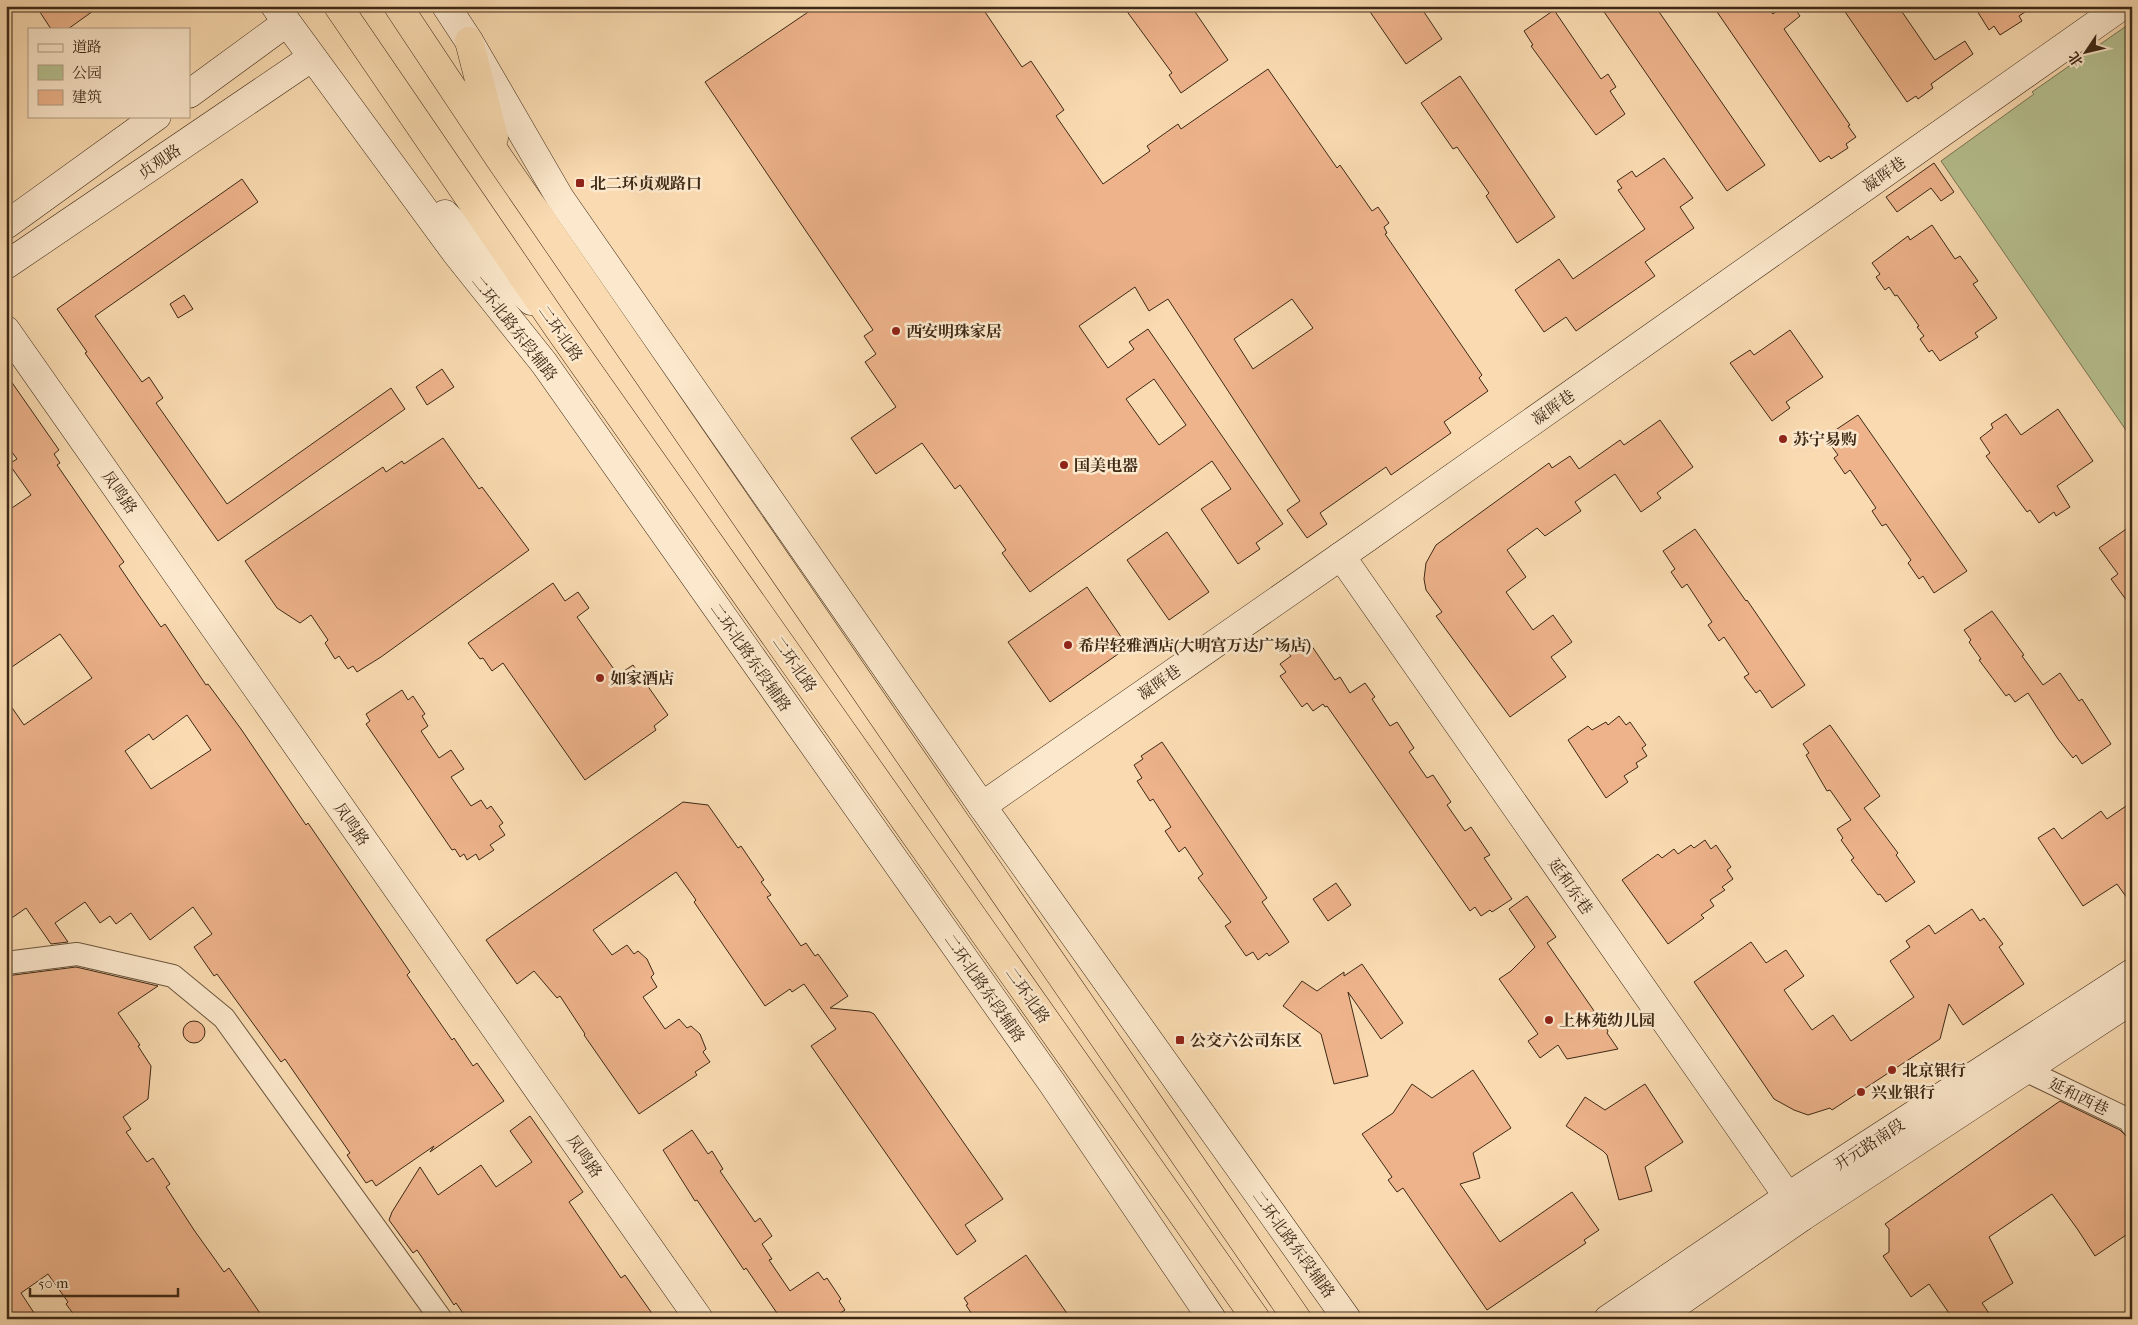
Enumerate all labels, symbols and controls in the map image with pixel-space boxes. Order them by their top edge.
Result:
legend [28,28,190,118]
north arrow [2060,28,2110,78]
text: 道路 [72,38,102,56]
text: 北 [2065,49,2087,70]
text: 公园 [72,64,102,82]
text: 建筑 [72,88,102,106]
street label: 贞观路 [134,140,184,183]
street label: 凝晖巷 [1859,153,1909,196]
place label: 北二环贞观路口 [590,174,702,193]
marker: 北二环贞观路口 [574,177,586,189]
street label: 二环北路东段辅路 [468,272,562,384]
street label: 二环北路 [535,301,587,365]
place label: 西安明珠家居 [906,322,1002,341]
marker: 西安明珠家居 [890,325,902,337]
street label: 凝晖巷 [1528,386,1578,429]
place label: 苏宁易购 [1793,430,1857,449]
marker: 苏宁易购 [1777,433,1789,445]
place label: 国美电器 [1074,456,1138,475]
marker: 国美电器 [1058,459,1070,471]
street label: 凤鸣路 [98,467,141,517]
street label: 二环北路东段辅路 [706,599,796,715]
street label: 二环北路 [769,632,821,696]
place label: 希岸轻雅酒店(大明宫万达广场店) [1078,636,1311,656]
marker: 希岸轻雅酒店(大明宫万达广场店) [1062,639,1074,651]
street label: 凝晖巷 [1134,661,1184,704]
place label: 如家酒店 [610,669,674,688]
marker: 如家酒店 [594,672,606,684]
street label: 凤鸣路 [330,799,373,849]
street label: 延和东巷 [1544,855,1597,918]
street label: 二环北路东段辅路 [940,930,1030,1046]
street label: 二环北路 [1002,963,1054,1027]
place label: 上林苑幼儿园 [1559,1011,1655,1030]
marker: 上林苑幼儿园 [1543,1014,1555,1026]
place label: 公交六公司东区 [1190,1031,1302,1050]
marker: 公交六公司东区 [1174,1034,1186,1046]
place label: 北京银行 [1902,1061,1966,1080]
marker: 北京银行 [1886,1064,1898,1076]
street label: 延和西巷 [2046,1074,2112,1119]
place label: 兴业银行 [1871,1083,1935,1102]
marker: 兴业银行 [1855,1086,1867,1098]
street label: 开元路南段 [1831,1115,1908,1174]
street label: 凤鸣路 [563,1131,606,1181]
street label: 二环北路东段辅路 [1248,1187,1339,1302]
scale bar [30,1265,178,1297]
text: 50 m [38,1274,69,1292]

